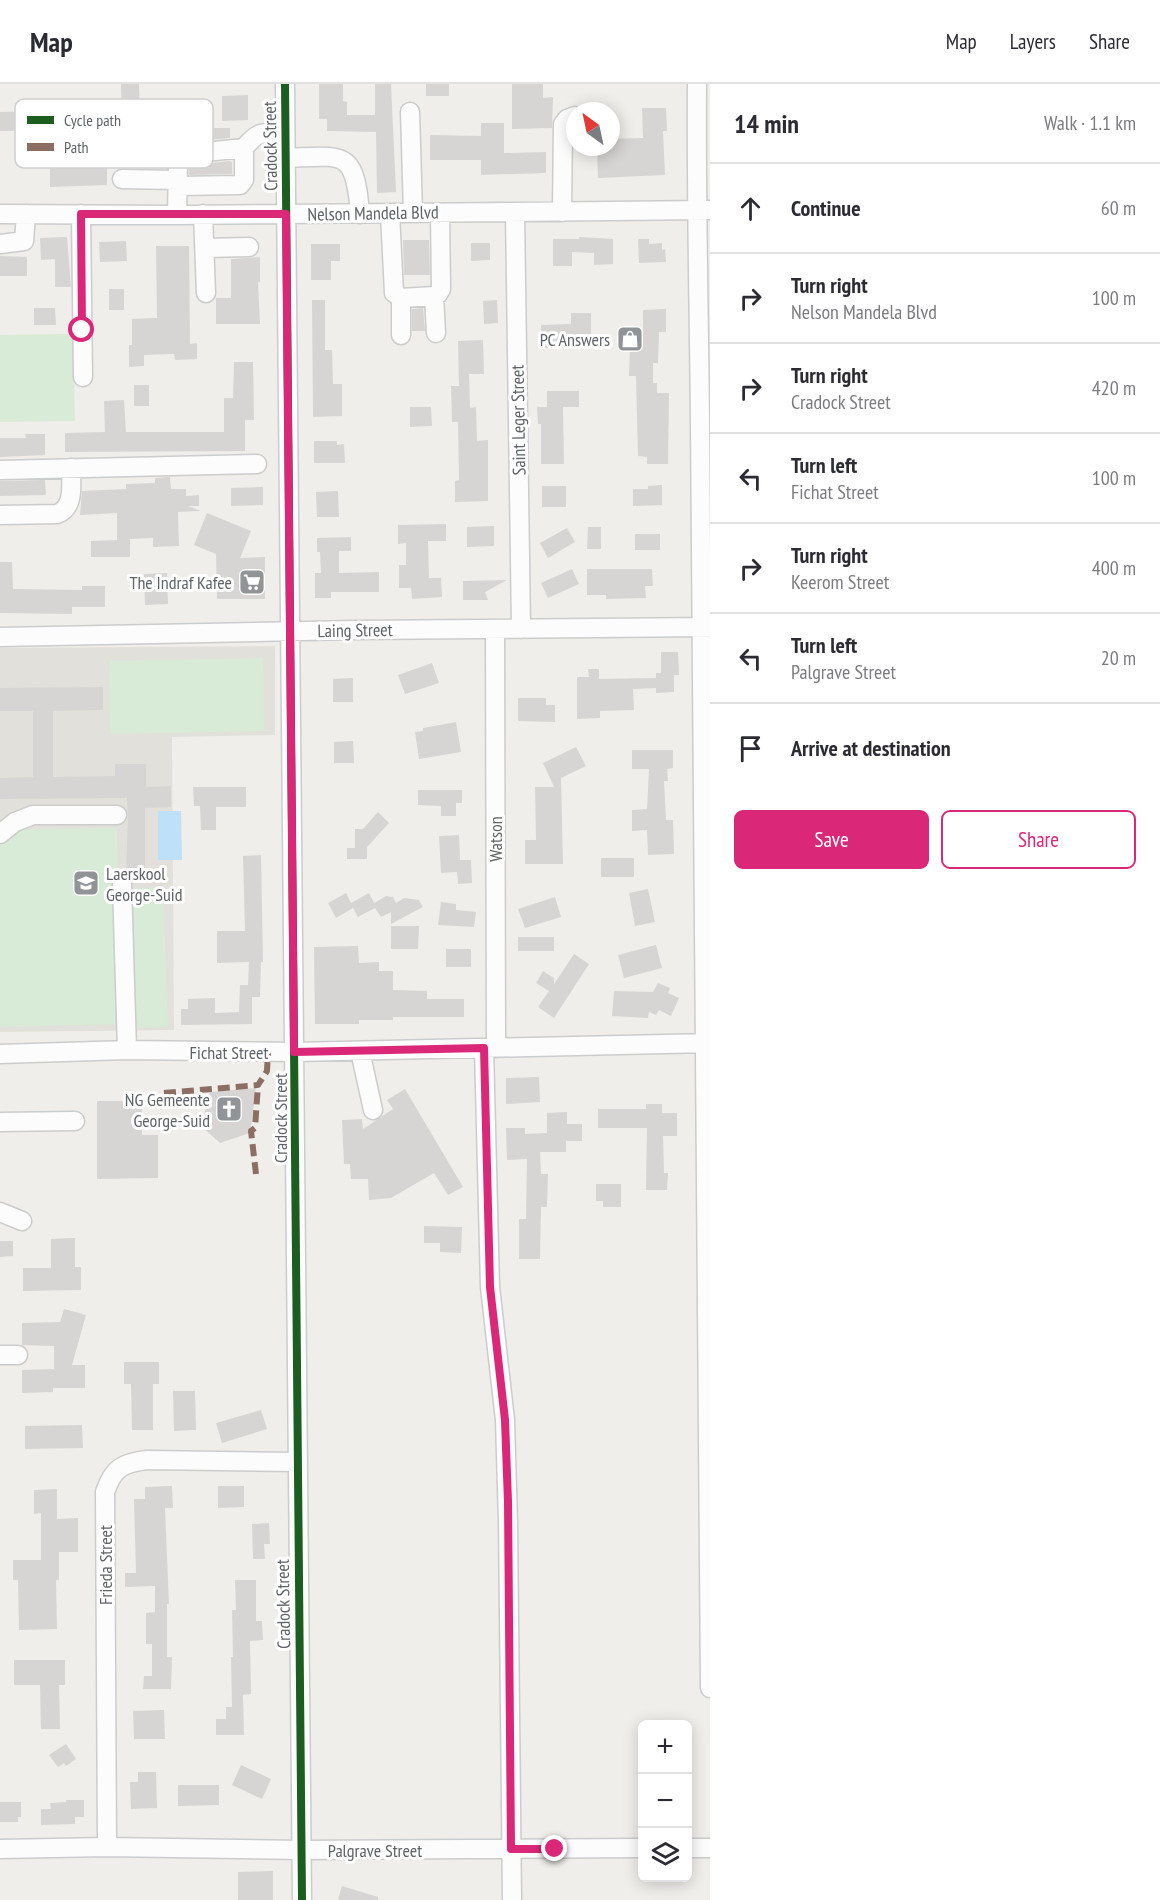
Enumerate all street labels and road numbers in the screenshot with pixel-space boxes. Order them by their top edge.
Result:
street label: Cradock Street [258,101,282,191]
street label: Nelson Mandela Blvd [307,200,439,226]
street label: Saint Leger Street [506,364,530,476]
street label: Laing Street [317,618,393,642]
street label: Watson [484,816,507,862]
street label: Fichat Street [190,1041,268,1064]
street label: Cradock Street [269,1073,292,1163]
street label: Frieda Street [94,1525,117,1605]
street label: Cradock Street [271,1559,295,1649]
street label: Palgrave Street [328,1839,422,1862]

